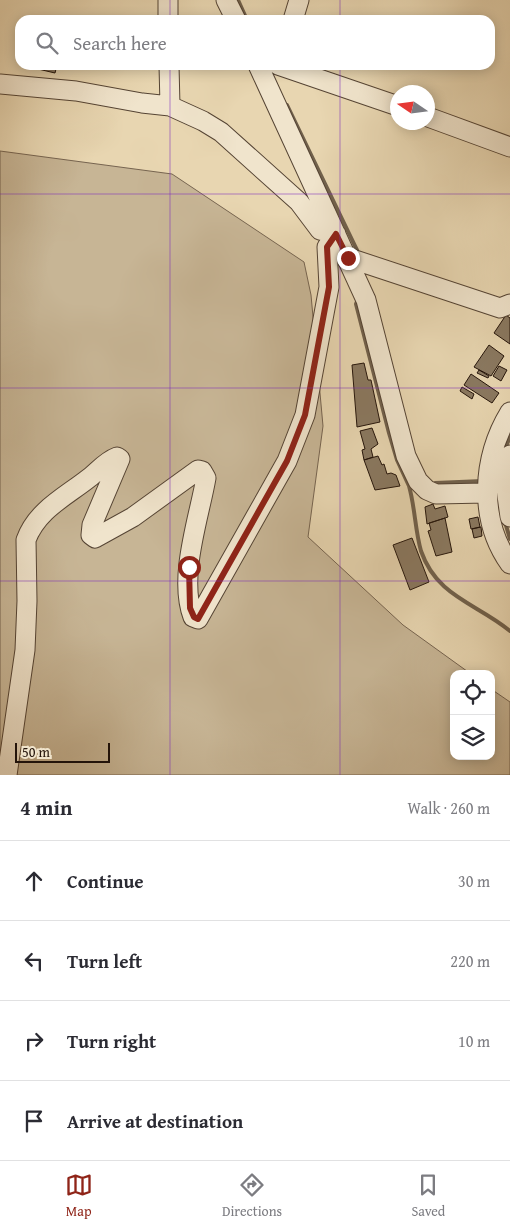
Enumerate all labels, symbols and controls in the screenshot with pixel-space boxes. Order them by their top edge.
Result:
search box [15,15,495,70]
icon: search [33,29,61,57]
text: Search here [73,29,167,57]
north arrow [390,85,435,130]
route end [337,247,360,270]
route start [178,556,201,579]
map controls [450,670,495,760]
button: locate [450,670,495,715]
button: layers [450,715,495,760]
scale bar [15,740,110,763]
text: 50 m [22,742,50,762]
text: 4 min [20,792,72,823]
text: Walk · 260 m [407,796,490,820]
icon: ahead [20,867,48,895]
text: Continue [67,867,144,895]
text: 30 m [458,869,490,893]
icon: left [20,947,48,975]
text: Turn left [67,947,142,975]
text: 220 m [450,949,490,973]
icon: right [20,1027,48,1055]
text: Turn right [67,1027,156,1055]
text: 10 m [458,1029,490,1053]
icon: arrive [20,1107,48,1135]
text: Arrive at destination [67,1107,243,1135]
tab: Map [65,1171,93,1221]
tab: Directions [222,1171,282,1221]
tab: Saved [411,1171,445,1221]

